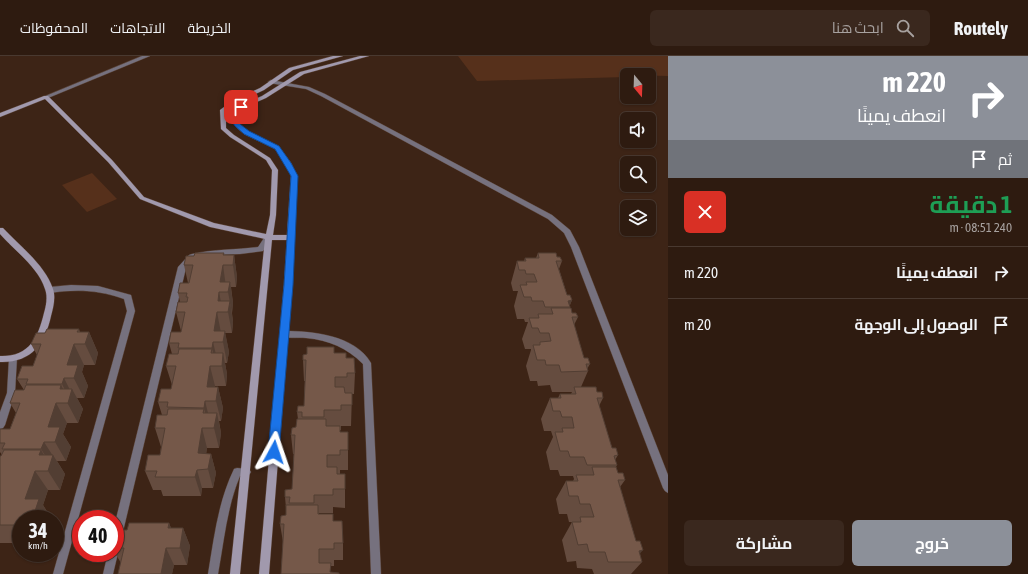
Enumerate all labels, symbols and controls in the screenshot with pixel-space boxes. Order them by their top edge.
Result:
search box [650,10,930,46]
icon: search [894,17,916,39]
text: Routely [954,17,1008,39]
text: ابحث هنا [832,19,884,36]
text: المحفوظات [20,20,88,36]
text: الاتجاهات [110,20,166,36]
text: الخريطة [188,20,231,36]
text: 220 m [883,66,946,98]
north arrow [620,68,656,104]
map controls [620,68,656,236]
icon: right [960,72,1012,124]
pin [224,90,258,124]
icon: arrive [230,96,252,118]
text: انعطف يمينًا [857,105,946,126]
button: sound [620,112,656,148]
icon: arrive [968,148,990,170]
text: ثم [998,151,1012,168]
button: search [620,156,656,192]
button: close [684,191,726,233]
text: 1 دقيقة [930,191,1012,218]
button: layers [620,200,656,236]
text: 240 m · 08:51 [949,220,1012,235]
icon: right [990,262,1012,284]
text: 220 m [684,264,718,281]
text: انعطف يمينًا [896,264,978,281]
icon: arrive [990,314,1012,336]
text: 20 m [684,316,711,333]
text: الوصول إلى الوجهة [854,316,978,333]
position arrow [253,431,295,473]
speed limit sign: 40 [72,510,124,562]
text: 34 [29,519,47,542]
button: مشاركة [684,520,844,566]
button: خروج [852,520,1012,566]
text: km/h [28,540,48,551]

